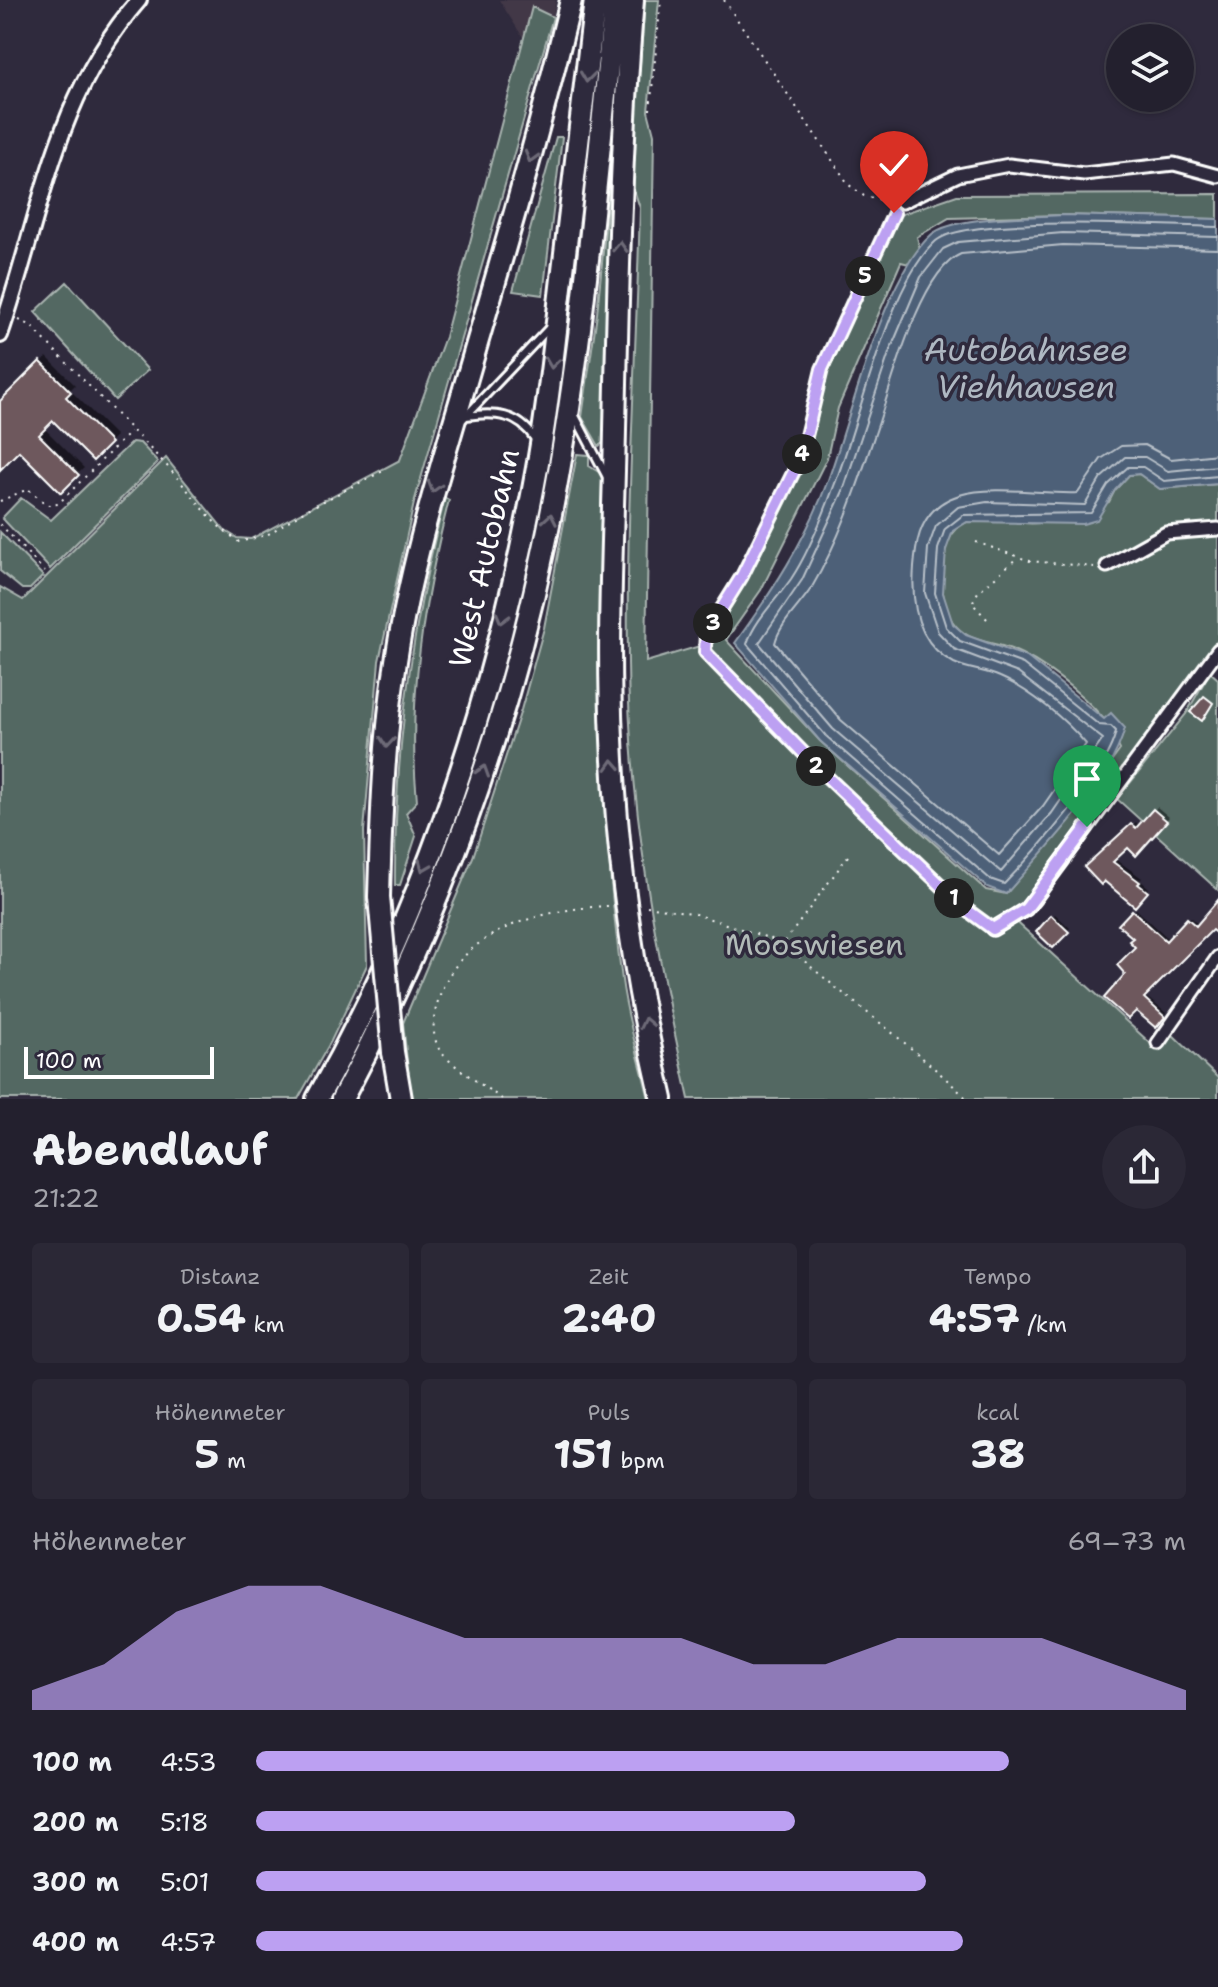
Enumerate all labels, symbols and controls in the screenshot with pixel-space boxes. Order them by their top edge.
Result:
map controls [1106,24,1194,112]
button: layers [1106,24,1194,112]
one-way arrow [578,71,595,84]
pin [860,131,928,213]
icon: check [872,143,916,187]
one-way arrow [524,150,540,164]
one-way arrow [611,240,628,253]
pin: 5 [845,256,885,296]
text: 5 [858,261,872,290]
water label: Autobahnsee Viehhausen [924,328,1128,408]
one-way arrow [544,357,561,370]
pin: 4 [782,434,822,474]
text: 4 [794,439,810,468]
street label: West Autobahn [439,444,529,672]
one-way arrow [427,480,443,494]
one-way arrow [540,513,557,526]
pin: 3 [693,603,733,643]
text: 3 [705,608,721,637]
one-way arrow [495,611,512,625]
one-way arrow [379,736,396,749]
pin [1053,745,1121,827]
pin: 2 [796,746,836,786]
text: 2 [808,751,824,780]
icon: arrive [1065,757,1109,801]
one-way arrow [605,758,622,771]
one-way arrow [474,764,490,778]
one-way arrow [418,858,434,872]
pin: 1 [934,878,974,918]
text: 1 [949,883,959,912]
park label: Mooswiesen [725,924,903,965]
one-way arrow [638,1017,655,1030]
scale bar [24,1043,214,1079]
text: 100 m [36,1046,102,1075]
text: Abendlauf [32,1120,268,1179]
button: share [1102,1125,1186,1209]
text: 21:22 [32,1180,100,1215]
text: Distanz [180,1262,260,1291]
text: Zeit [589,1262,629,1291]
text: Tempo [964,1262,1032,1291]
text: 0.54 [156,1291,246,1345]
text: 2:40 [561,1291,657,1345]
text: 4:57 [928,1291,1020,1345]
text: km [246,1310,285,1339]
text: /km [1020,1310,1067,1339]
text: Höhenmeter [155,1398,286,1427]
text: Puls [588,1398,630,1427]
text: kcal [976,1398,1019,1427]
text: 5 [195,1427,220,1481]
text: 151 [553,1427,613,1481]
text: 38 [970,1427,1026,1481]
text: m [220,1446,246,1475]
text: bpm [613,1446,665,1475]
text: Höhenmeter [32,1523,187,1558]
text: 69–73 m [1068,1523,1186,1558]
text: 100 m [32,1744,112,1779]
text: 4:53 [160,1744,217,1779]
text: 200 m [32,1804,119,1839]
text: 5:18 [160,1804,209,1839]
text: 300 m [32,1864,119,1899]
text: 5:01 [160,1864,209,1899]
text: 400 m [32,1924,119,1959]
text: 4:57 [160,1924,217,1959]

